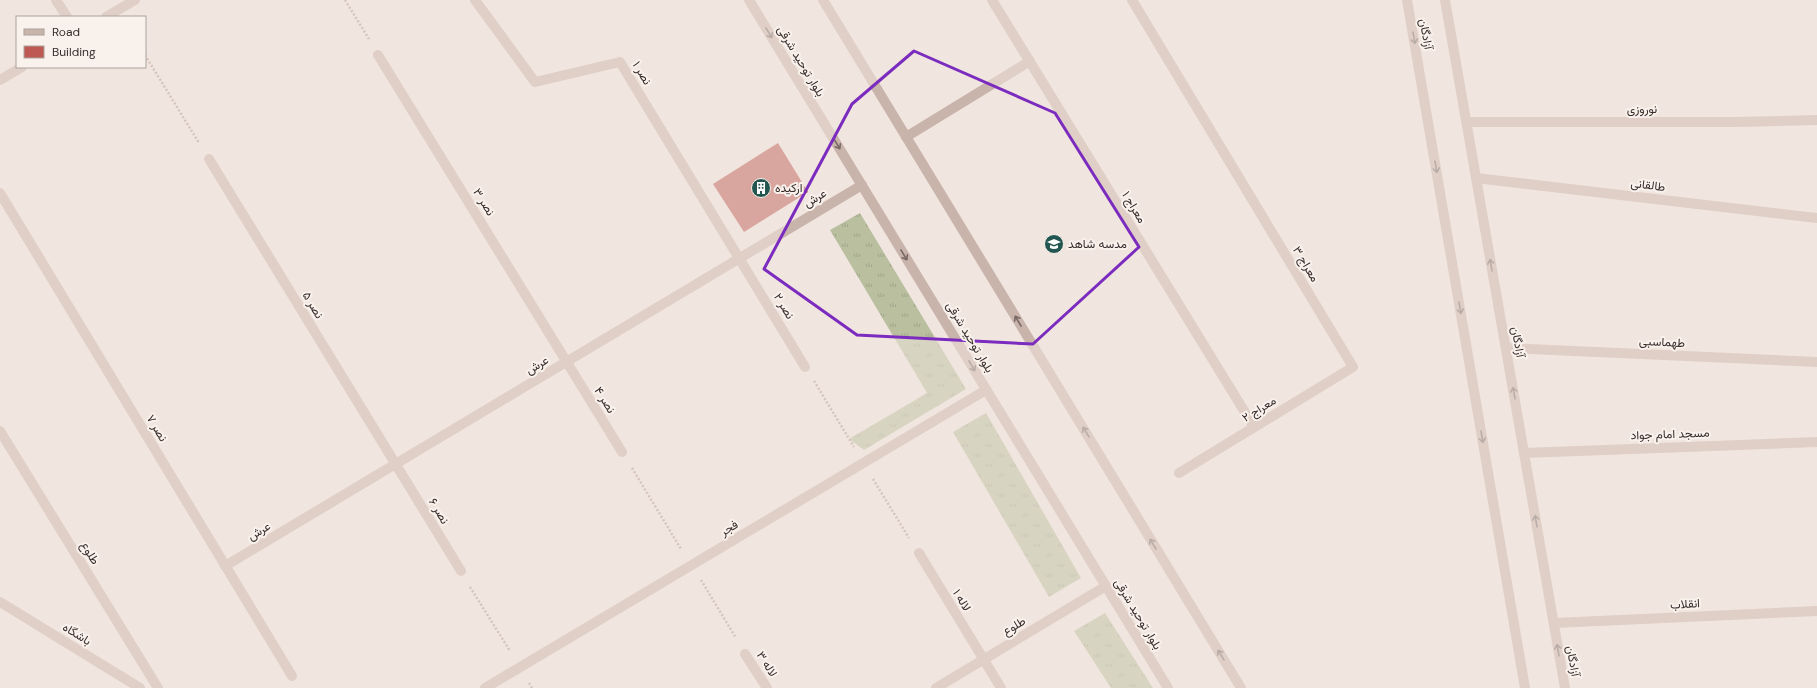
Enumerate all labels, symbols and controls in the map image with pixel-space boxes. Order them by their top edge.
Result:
legend [16,16,146,68]
street label: آزادگان [1415,17,1437,52]
street label: بلوار توحید شرقی [773,22,829,100]
text: Road [52,24,80,40]
one-way arrow [765,27,773,38]
one-way arrow [1410,32,1418,45]
text: Building [52,44,96,60]
street label: نصر ۱ [629,58,655,88]
street label: نوروزی [1627,101,1657,117]
one-way arrow [833,138,841,150]
one-way arrow [1432,160,1440,173]
street label: طالقانی [1630,175,1666,195]
building icon: ارکیده [750,177,772,199]
place label: ارکیده [775,180,802,196]
street label: نصر ۳ [469,185,499,219]
street label: عرش [801,185,829,211]
street label: معراج ۱ [1117,188,1150,226]
school or university icon: مدسه شاهد [1043,233,1065,255]
place label: مدسه شاهد [1068,236,1127,252]
street label: معراج ۳ [1288,243,1323,285]
one-way arrow [901,249,909,261]
one-way arrow [1487,259,1495,272]
street label: نصر ۵ [299,289,327,321]
street label: نصر ۲ [770,290,798,322]
street label: بلوار توحید شرقی [942,298,998,376]
one-way arrow [1456,302,1464,315]
one-way arrow [1014,315,1022,327]
street label: آزادگان [1507,325,1529,360]
street label: طهماسبی [1638,333,1686,351]
street label: عرش [523,352,551,378]
one-way arrow [968,360,976,371]
street label: نصر ۴ [591,384,619,416]
one-way arrow [1509,387,1517,400]
street label: معراج ۲ [1239,392,1280,427]
street label: نصر ۷ [143,412,171,444]
street label: مسجد امام جواد [1630,425,1710,443]
one-way arrow [1081,426,1089,438]
one-way arrow [1478,430,1486,443]
street label: نصر ۶ [425,495,453,527]
one-way arrow [1532,515,1540,528]
street label: فجر [716,516,741,540]
street label: عرش [245,518,273,544]
street label: طلوع [76,538,103,568]
one-way arrow [1149,538,1157,550]
street label: بلوار توحید شرقی [1110,575,1166,653]
street label: لاله ۱ [949,586,975,614]
street label: انقلاب [1670,595,1700,613]
street label: طلوع [999,613,1029,640]
street label: باشگاه [60,619,94,649]
one-way arrow [1554,643,1562,656]
street label: آزادگان [1562,644,1584,679]
street label: لاله ۳ [753,648,781,680]
one-way arrow [1216,649,1224,661]

